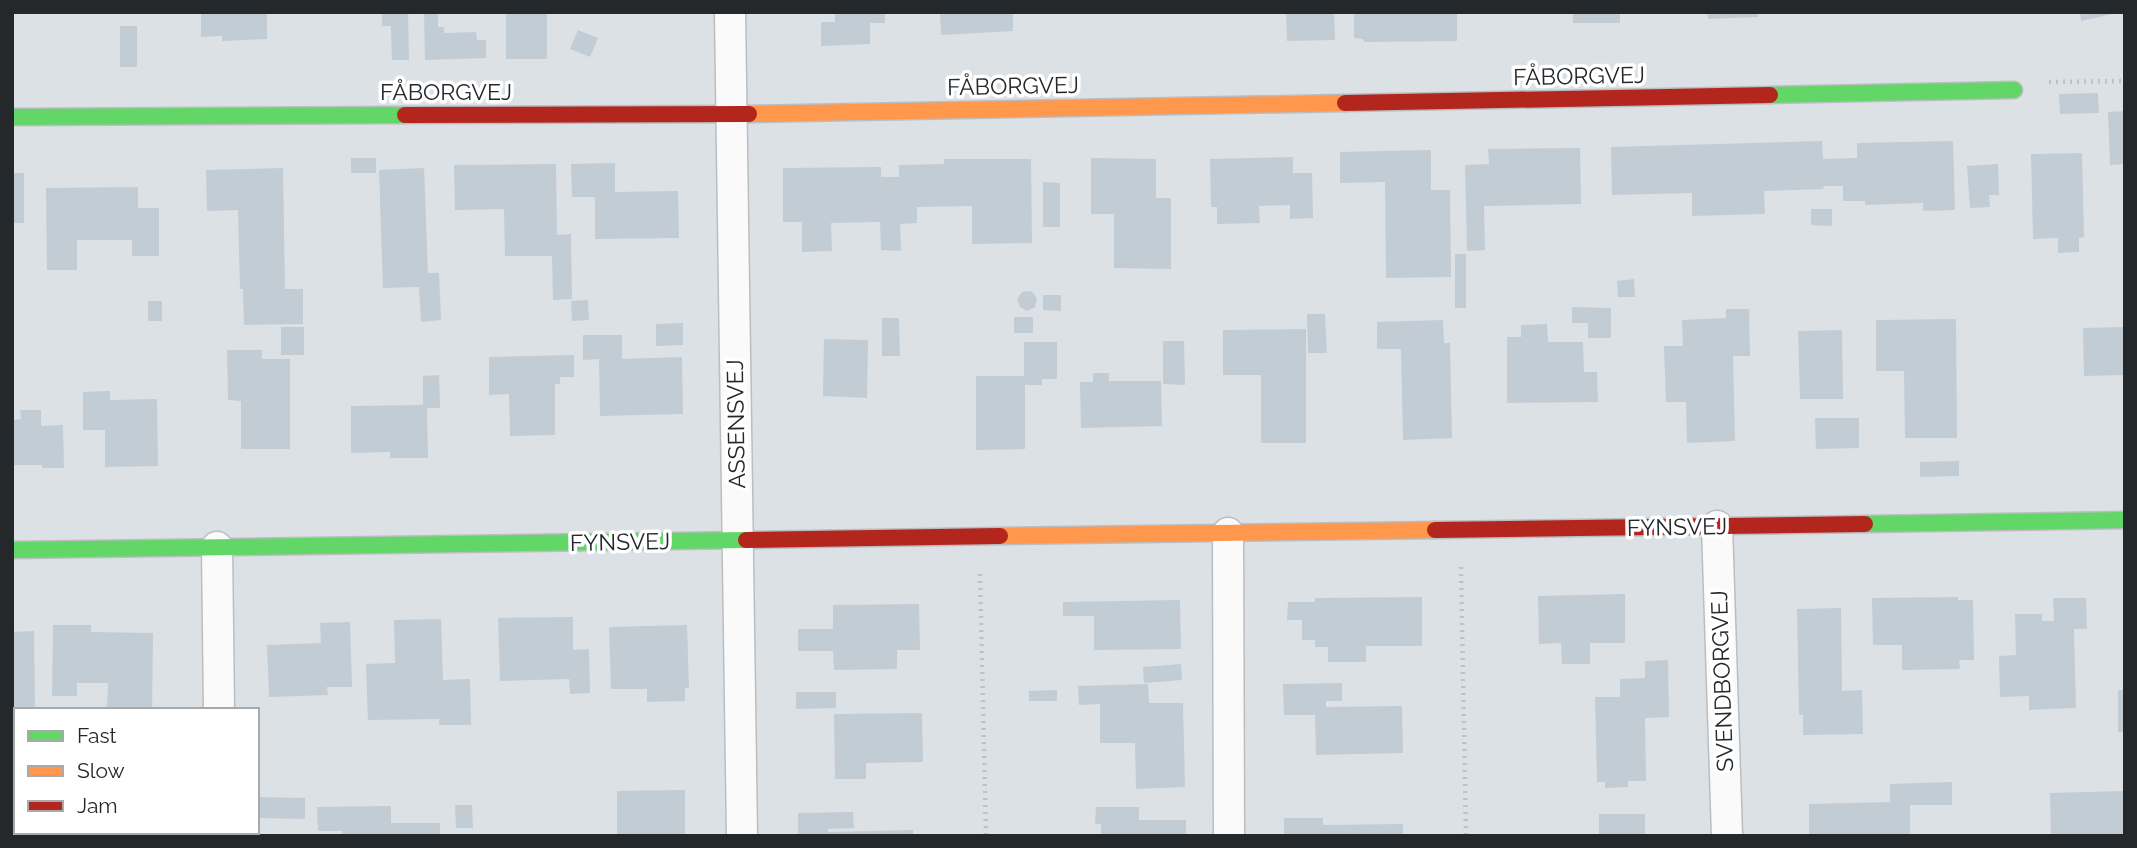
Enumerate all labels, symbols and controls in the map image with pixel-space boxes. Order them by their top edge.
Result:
street label: FÅBORGVEJ [1513,61,1645,90]
street label: FÅBORGVEJ [947,71,1079,100]
street label: FÅBORGVEJ [380,78,512,105]
street label: ASSENSVEJ [721,359,750,489]
street label: FYNSVEJ [1626,512,1727,541]
street label: FYNSVEJ [569,527,670,556]
street label: SVENDBORGVEJ [1705,590,1738,772]
legend [14,708,259,834]
text: Fast [77,723,117,748]
text: Slow [77,758,125,783]
text: Jam [77,793,118,818]

